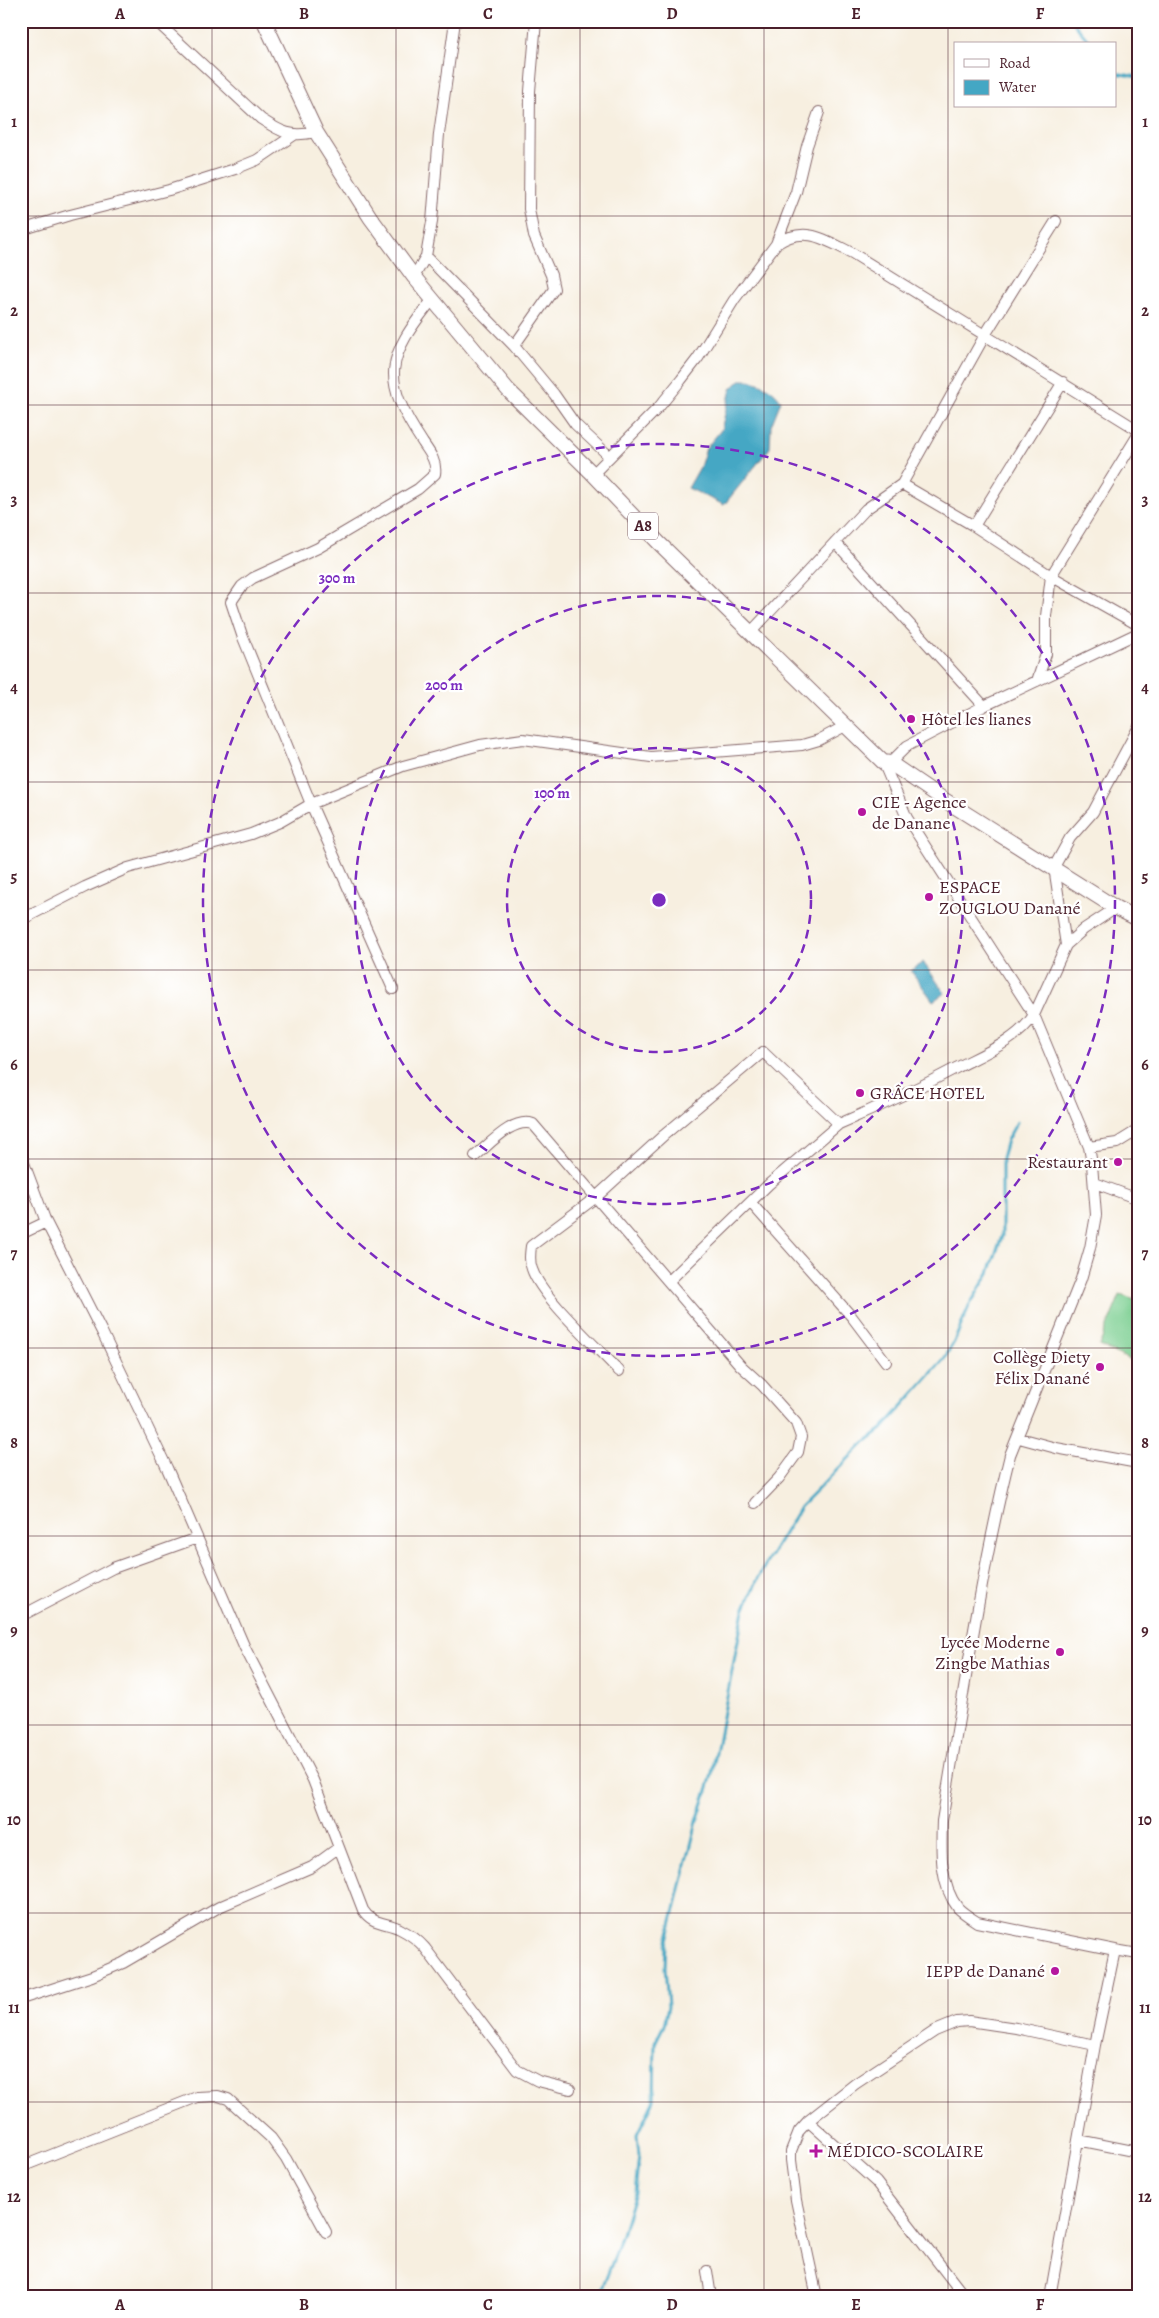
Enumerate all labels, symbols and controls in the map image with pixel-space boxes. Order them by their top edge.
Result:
text: A [114,3,126,25]
text: B [299,3,309,25]
text: C [483,3,493,25]
text: D [666,3,678,25]
text: E [851,3,861,25]
text: F [1036,3,1045,25]
legend [954,42,1116,108]
text: Road [999,53,1031,73]
text: Water [998,77,1036,97]
text: 1 [11,111,17,133]
text: 1 [1142,111,1148,133]
text: 2 [10,300,18,322]
text: 2 [1141,300,1149,322]
text: 3 [11,489,18,511]
text: 3 [1142,489,1149,511]
road number: A8 [628,512,658,540]
text: 300 m [319,568,356,588]
text: 200 m [425,675,463,695]
text: 4 [10,677,18,699]
text: 4 [1141,677,1149,699]
place label: Hôtel les lianes [921,707,1031,731]
marker: Hôtel les lianes [905,713,917,725]
text: 100 m [534,783,570,803]
place label: CIE - Agence de Danane [872,790,967,835]
marker: CIE - Agence de Danane [856,806,868,818]
text: 5 [11,866,18,888]
text: 5 [1142,866,1149,888]
place label: ESPACE ZOUGLOU Danané [939,875,1081,920]
centre of rings [650,891,668,909]
marker: ESPACE ZOUGLOU Danané [923,891,935,903]
text: 6 [10,1054,18,1076]
text: 6 [1141,1054,1149,1076]
place label: GRÂCE HOTEL [870,1081,985,1105]
marker: GRÂCE HOTEL [854,1087,866,1099]
place label: Restaurant [1027,1150,1108,1174]
marker: Restaurant [1112,1156,1124,1168]
text: 7 [11,1243,18,1265]
text: 7 [1142,1243,1149,1265]
place label: Collège Diety Félix Danané [993,1345,1091,1390]
marker: Collège Diety Félix Danané [1094,1361,1106,1373]
text: 8 [10,1432,18,1454]
text: 8 [1141,1432,1149,1454]
text: 9 [10,1620,18,1642]
text: 9 [1141,1620,1149,1642]
place label: Lycée Moderne Zingbe Mathias [935,1630,1050,1675]
marker: Lycée Moderne Zingbe Mathias [1054,1646,1066,1658]
text: 10 [7,1809,21,1831]
text: 10 [1138,1809,1152,1831]
place label: IEPP de Danané [926,1959,1045,1983]
marker: IEPP de Danané [1049,1965,1061,1977]
text: 11 [8,1997,20,2019]
text: 11 [1139,1997,1151,2019]
place label: MÉDICO-SCOLAIRE [827,2139,984,2163]
marker: MÉDICO-SCOLAIRE [809,2144,823,2158]
text: 12 [7,2186,21,2208]
text: 12 [1138,2186,1152,2208]
text: A [114,2294,126,2316]
text: B [299,2294,309,2316]
text: C [483,2294,493,2316]
text: D [666,2294,678,2316]
text: E [851,2294,861,2316]
text: F [1036,2294,1045,2316]

